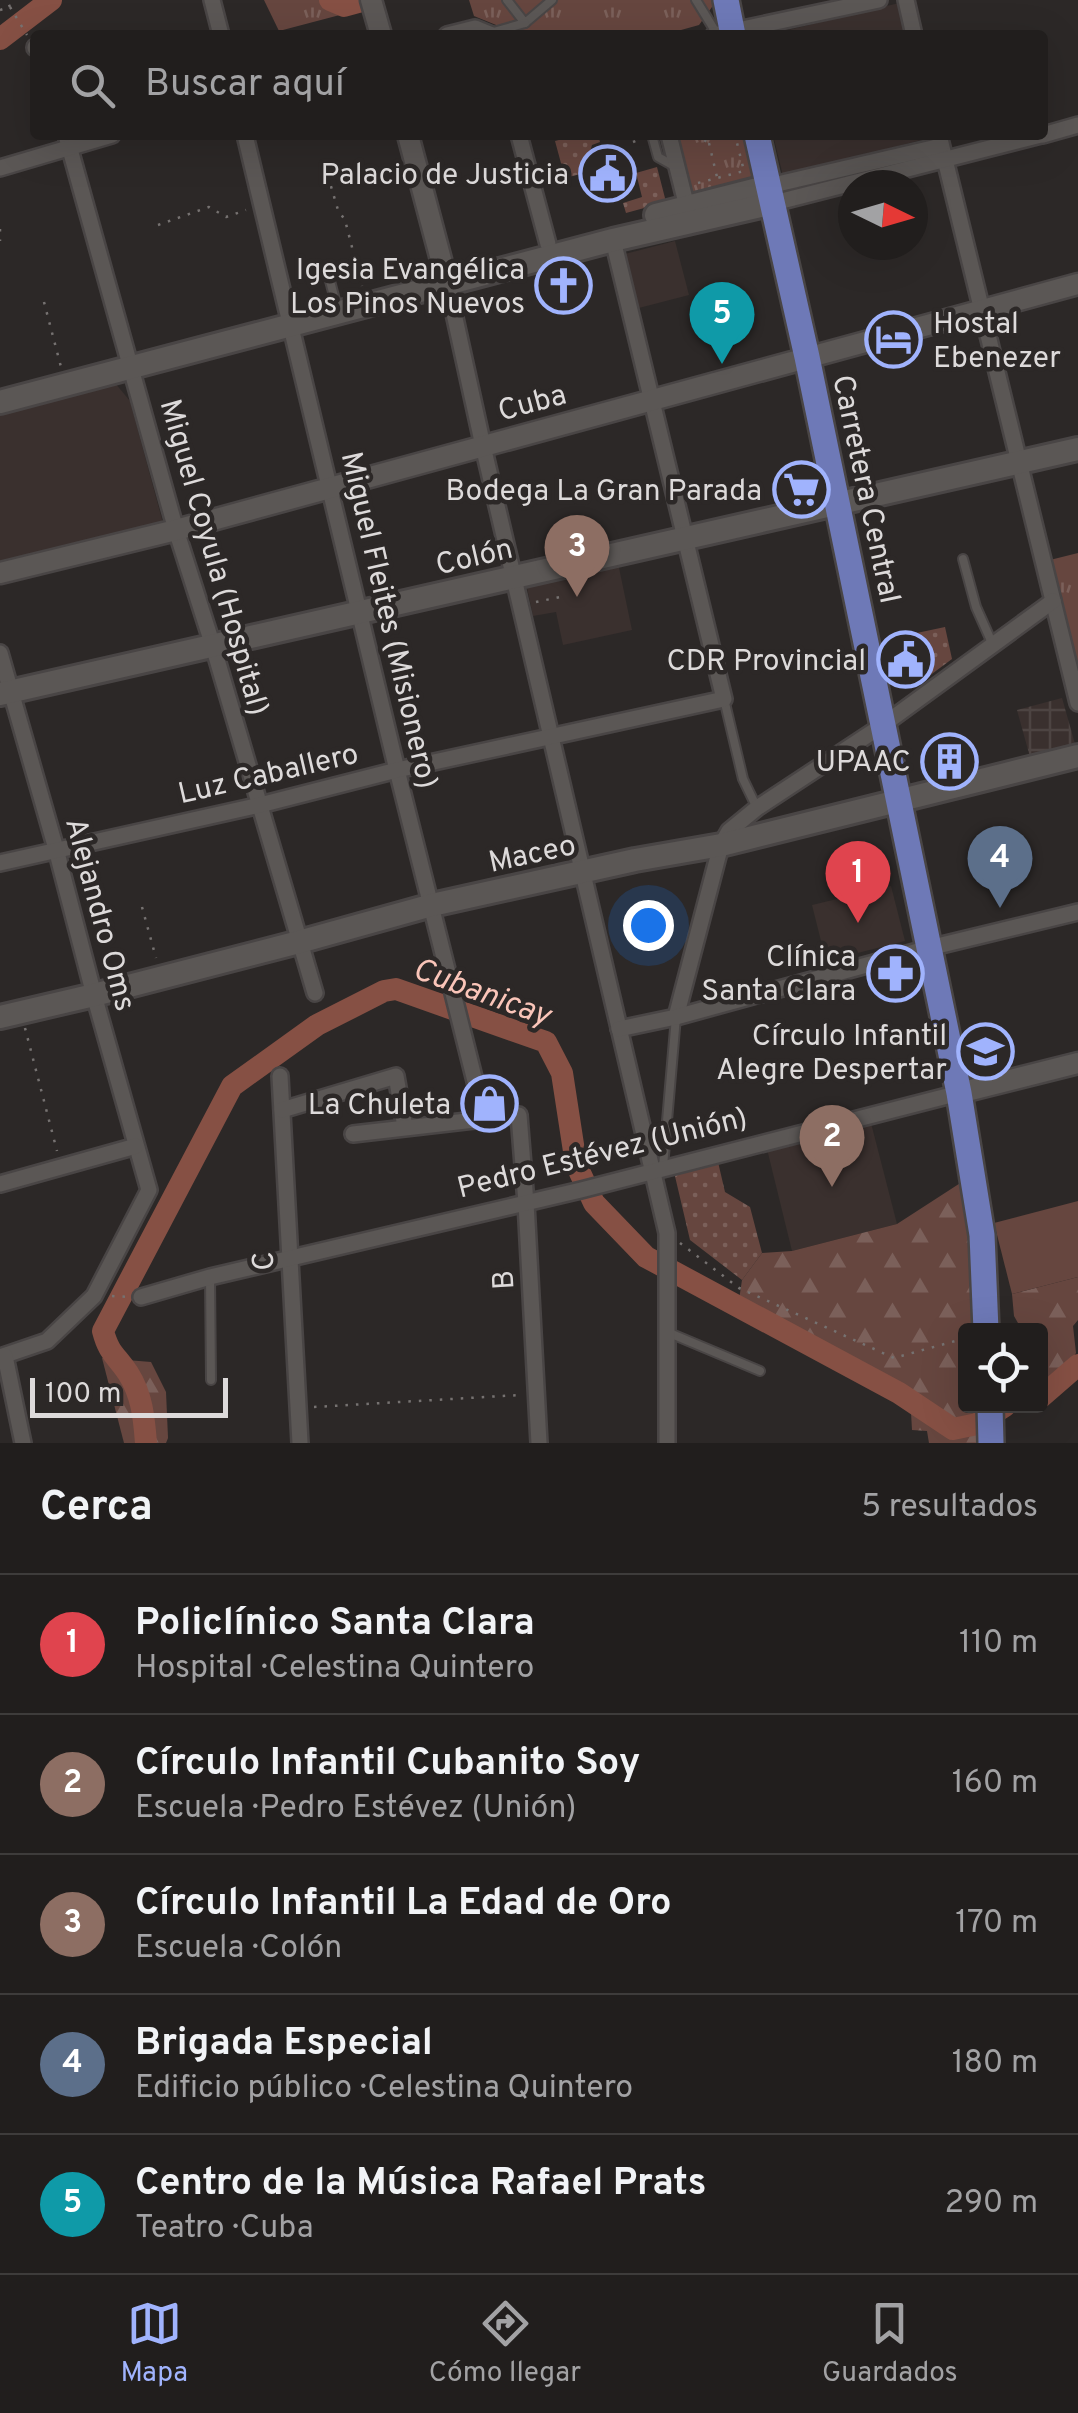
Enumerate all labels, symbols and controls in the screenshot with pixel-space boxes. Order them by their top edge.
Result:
search box [30,30,1048,140]
icon: search [65,58,120,113]
text: Buscar aquí [145,61,345,110]
public building icon: Palacio de Justicia [578,144,638,204]
place label: Palacio de Justicia [321,158,569,195]
north arrow [838,170,928,260]
place label: Igesia Evangélica Los Pinos Nuevos [290,253,525,324]
church icon: Igesia Evangélica Los Pinos Nuevos [534,256,594,316]
pin: 5 [690,282,754,364]
place label: Hostal Ebenezer [933,307,1061,378]
hotel icon: Hostal Ebenezer [864,310,924,370]
street label: Carretera Central [822,372,907,607]
street label: Cuba [494,378,571,431]
street label: Miguel Coyula (Hospital) [150,395,276,720]
street label: Miguel Fleites (Misionero) [331,448,444,793]
supermarket icon: Bodega La Gran Parada [771,460,831,520]
place label: Bodega La Gran Parada [446,474,762,511]
pin: 3 [544,514,610,597]
street label: Colón [432,532,517,585]
public building icon: CDR Provincial [875,630,935,690]
place label: CDR Provincial [667,644,866,681]
building icon: UPAAC [920,731,980,791]
street label: Luz Caballero [175,737,362,814]
place label: UPAAC [815,745,911,782]
street label: Alejandro Oms [55,814,142,1015]
pin: 4 [968,826,1032,908]
street label: Maceo [486,828,579,883]
pin: 1 [826,840,890,923]
your location [623,900,674,951]
place label: Clínica Santa Clara [701,940,856,1011]
pharmacy icon: Clínica Santa Clara [865,943,925,1003]
water label: Cubanicay [407,950,558,1038]
place label: Círculo Infantil Alegre Despertar [716,1019,947,1090]
school or university icon: Círculo Infantil Alegre Despertar [956,1022,1016,1082]
shop icon: La Chuleta [460,1074,520,1134]
place label: La Chuleta [308,1088,451,1125]
street label: Pedro Estévez (Unión) [454,1100,751,1208]
pin: 2 [800,1104,864,1187]
street label: C [247,1250,284,1272]
street label: B [487,1269,524,1291]
map controls [958,1323,1048,1413]
button: locate [958,1323,1048,1413]
scale bar [30,1373,228,1418]
text: 100 m [45,1377,121,1413]
text: Cerca [40,1482,153,1535]
text: 5 resultados [861,1488,1038,1528]
text: Policlínico Santa Clara [135,1600,535,1649]
text: 1 [66,1624,79,1664]
text: 110 m [959,1624,1038,1664]
text: Hospital · Celestina Quintero [135,1649,534,1689]
text: Círculo Infantil Cubanito Soy [135,1740,640,1789]
text: 2 [63,1764,82,1804]
text: 160 m [952,1764,1038,1804]
text: Escuela · Pedro Estévez (Unión) [135,1789,577,1829]
text: Círculo Infantil La Edad de Oro [135,1880,672,1929]
text: 3 [63,1904,82,1944]
text: 170 m [955,1904,1038,1944]
text: Escuela · Colón [135,1929,342,1969]
text: Brigada Especial [135,2020,433,2069]
text: 4 [62,2044,83,2084]
text: 180 m [952,2044,1038,2084]
text: Edificio público · Celestina Quintero [135,2069,633,2109]
text: Centro de la Música Rafael Prats [135,2160,706,2209]
text: 5 [63,2184,82,2224]
text: 290 m [944,2184,1038,2224]
text: Teatro · Cuba [135,2209,314,2249]
tab: Mapa [120,2296,188,2392]
tab: Cómo llegar [429,2296,581,2392]
tab: Guardados [822,2296,958,2392]

